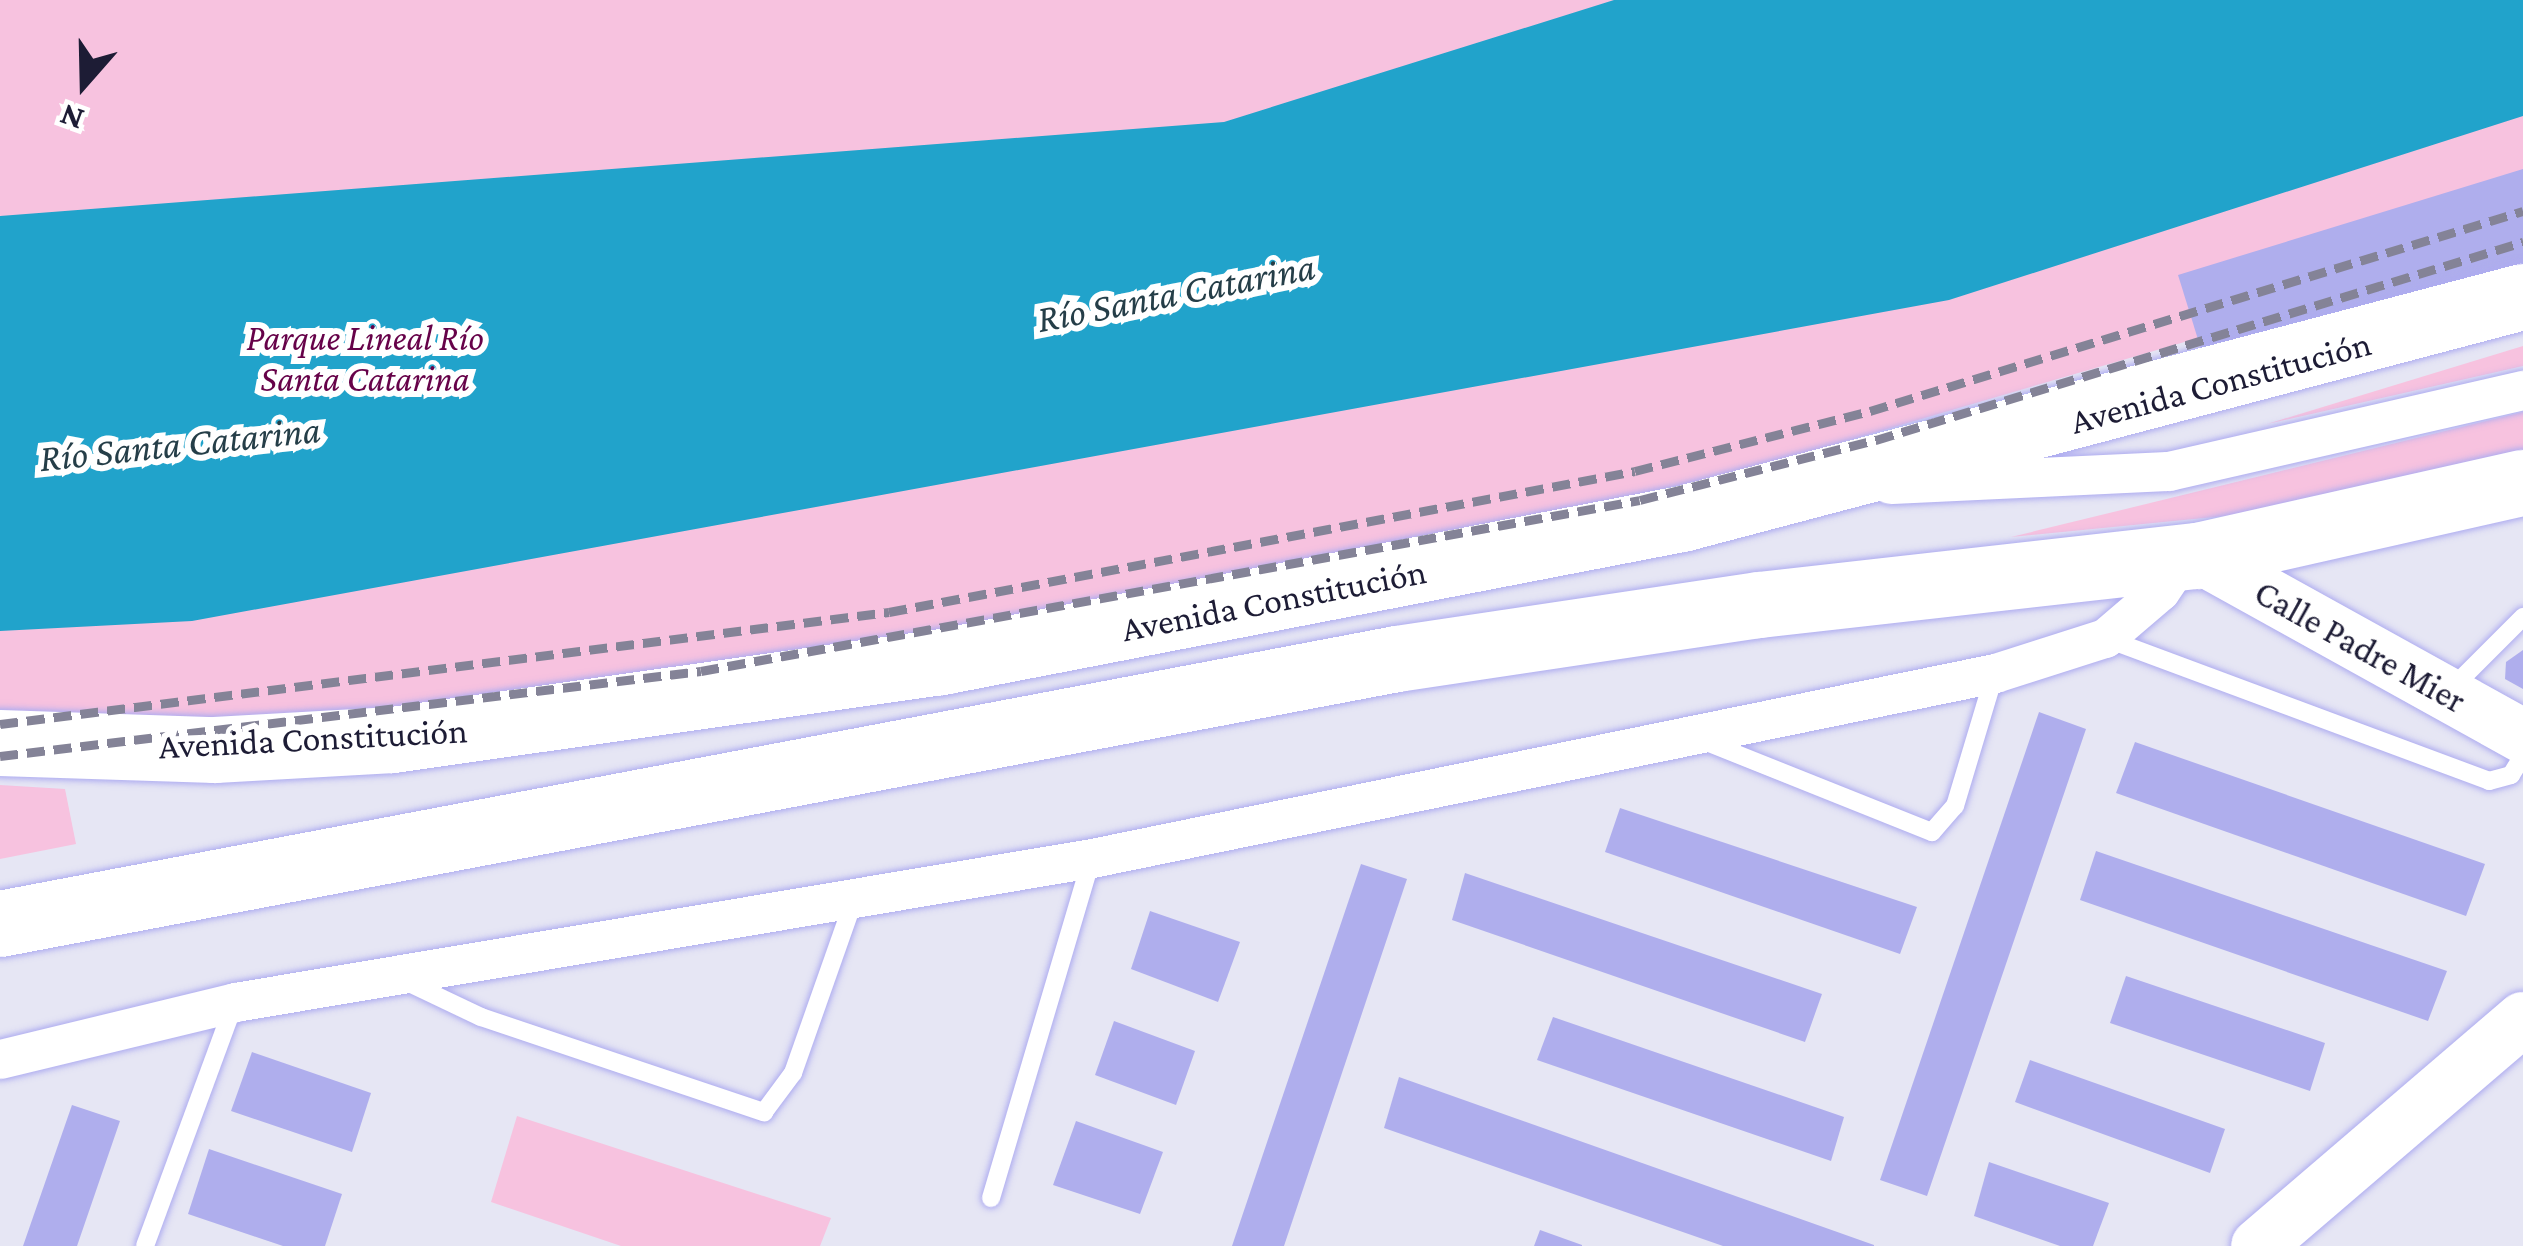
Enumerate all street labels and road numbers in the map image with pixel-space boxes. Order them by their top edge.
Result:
street label: Avenida Constitución [2066,322,2376,444]
street label: Avenida Constitución [1118,550,1430,652]
street label: Calle Padre Mier [2247,571,2473,723]
street label: Avenida Constitución [157,709,469,769]

